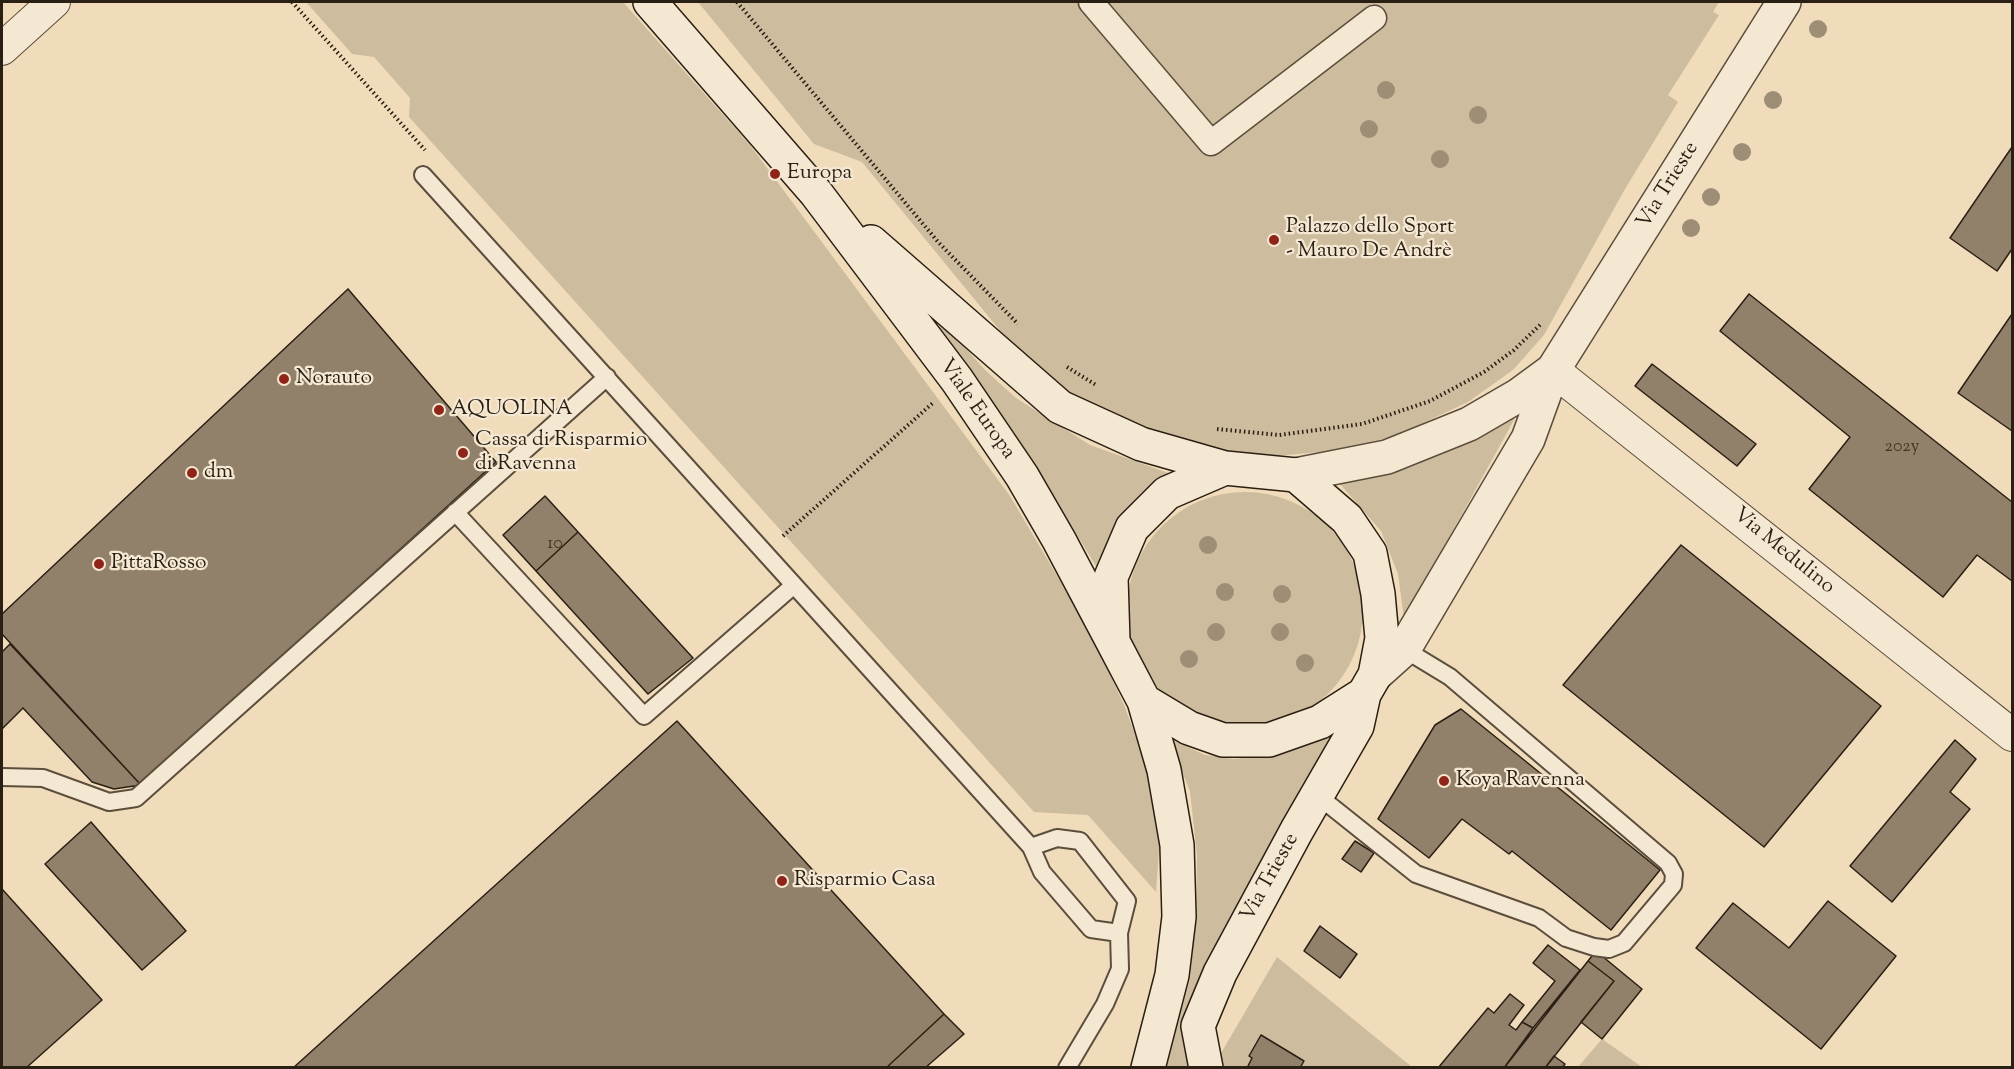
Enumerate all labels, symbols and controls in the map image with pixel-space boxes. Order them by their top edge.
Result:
street label: Via Trieste [1632,138,1706,234]
place label: Europa [787,161,852,187]
marker: Europa [768,167,782,181]
place label: Palazzo dello Sport - Mauro De Andrè [1286,215,1454,265]
marker: Palazzo dello Sport - Mauro De Andrè [1267,233,1281,247]
street label: Viale Europa [932,355,1020,465]
place label: Norauto [296,366,372,392]
marker: Norauto [277,372,291,386]
place label: AQUOLINA [451,397,573,423]
marker: AQUOLINA [432,403,446,417]
place label: Cassa di Risparmio di Ravenna [475,428,647,478]
house number: 202y [1885,437,1919,459]
marker: Cassa di Risparmio di Ravenna [456,446,470,460]
place label: dm [204,460,233,486]
marker: dm [185,466,199,480]
street label: Via Medulino [1727,503,1839,601]
house number: 10 [547,534,563,556]
place label: PittaRosso [111,551,206,577]
marker: PittaRosso [92,557,106,571]
place label: Koya Ravenna [1456,768,1585,794]
marker: Koya Ravenna [1437,774,1451,788]
street label: Via Trieste [1236,829,1306,927]
place label: Risparmio Casa [794,868,936,894]
marker: Risparmio Casa [775,874,789,888]

